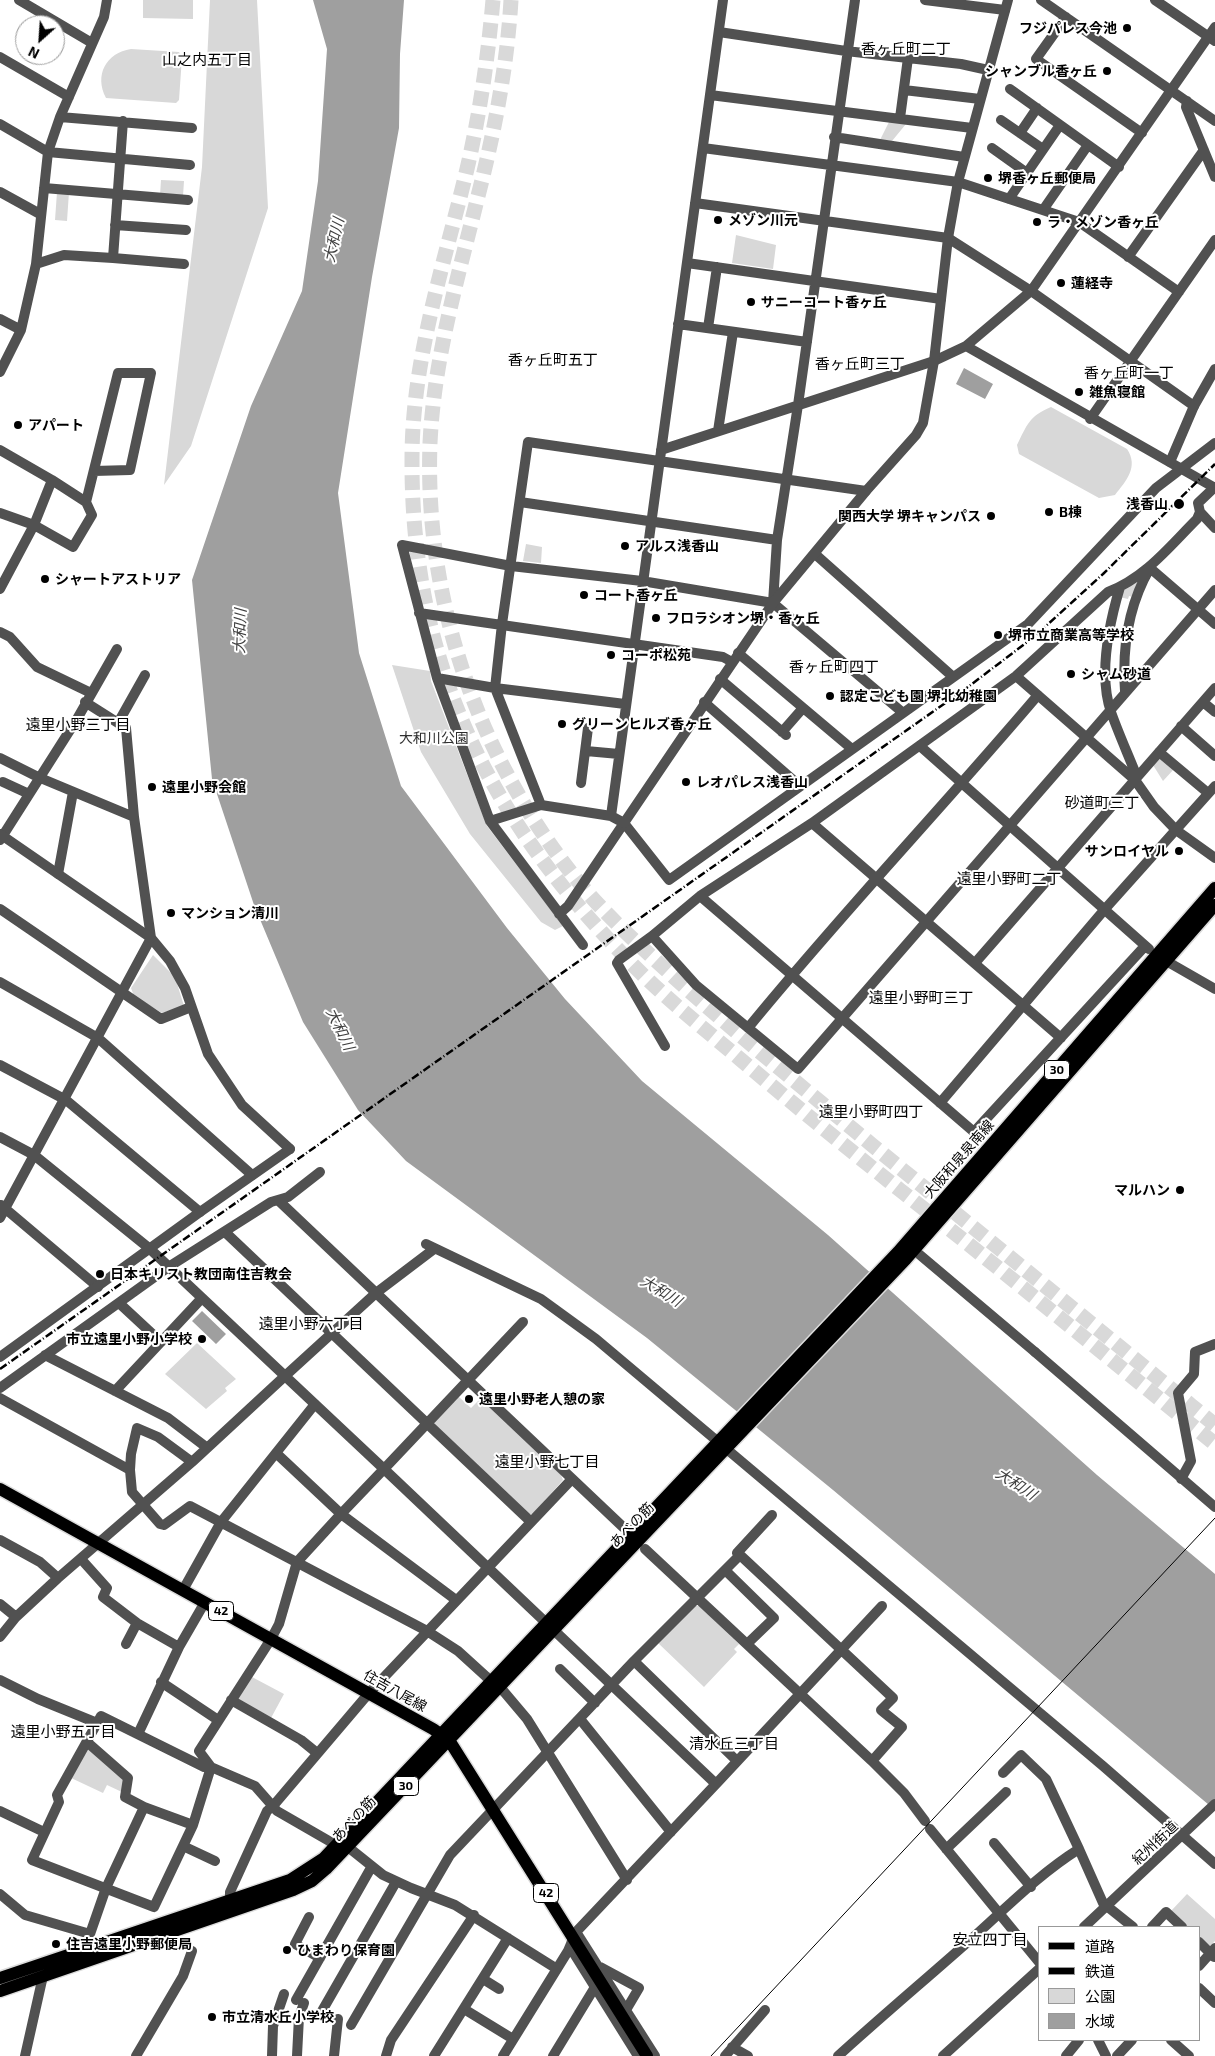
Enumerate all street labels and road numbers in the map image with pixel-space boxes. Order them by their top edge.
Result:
road number: 30 [1044,1060,1070,1080]
street label: 大阪和泉泉南線 [921,1117,997,1201]
street label: あべの筋 [607,1499,657,1551]
road number: 42 [208,1602,234,1620]
street label: 住吉八尾線 [360,1667,430,1715]
road number: 30 [394,1776,418,1795]
street label: あべの筋 [329,1793,379,1845]
street label: 紀州街道 [1129,1818,1181,1868]
road number: 42 [534,1884,558,1902]

